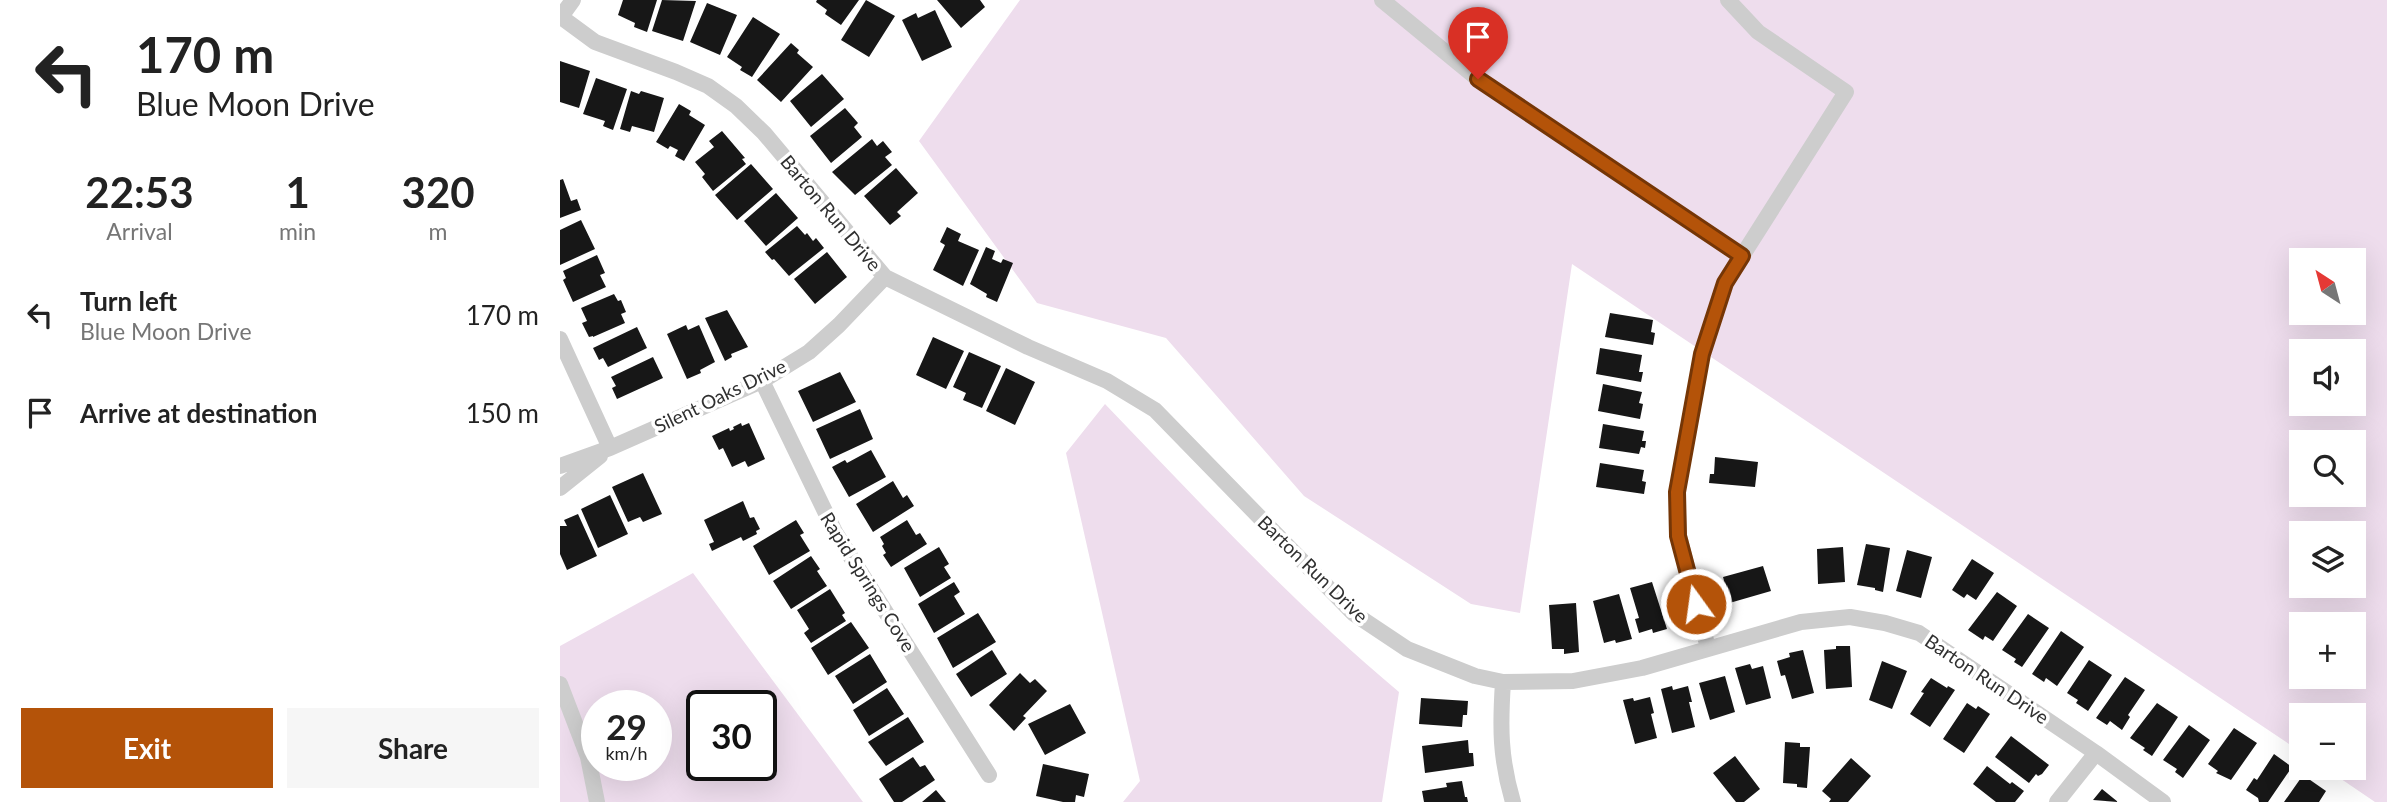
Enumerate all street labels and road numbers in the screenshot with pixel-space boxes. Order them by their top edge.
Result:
street label: Barton Run Drive [776,150,887,275]
street label: Silent Oaks Drive [650,354,789,437]
street label: Rapid Springs Cove [816,508,921,656]
street label: Barton Run Drive [1253,510,1373,627]
street label: Barton Run Drive [1921,629,2054,728]

